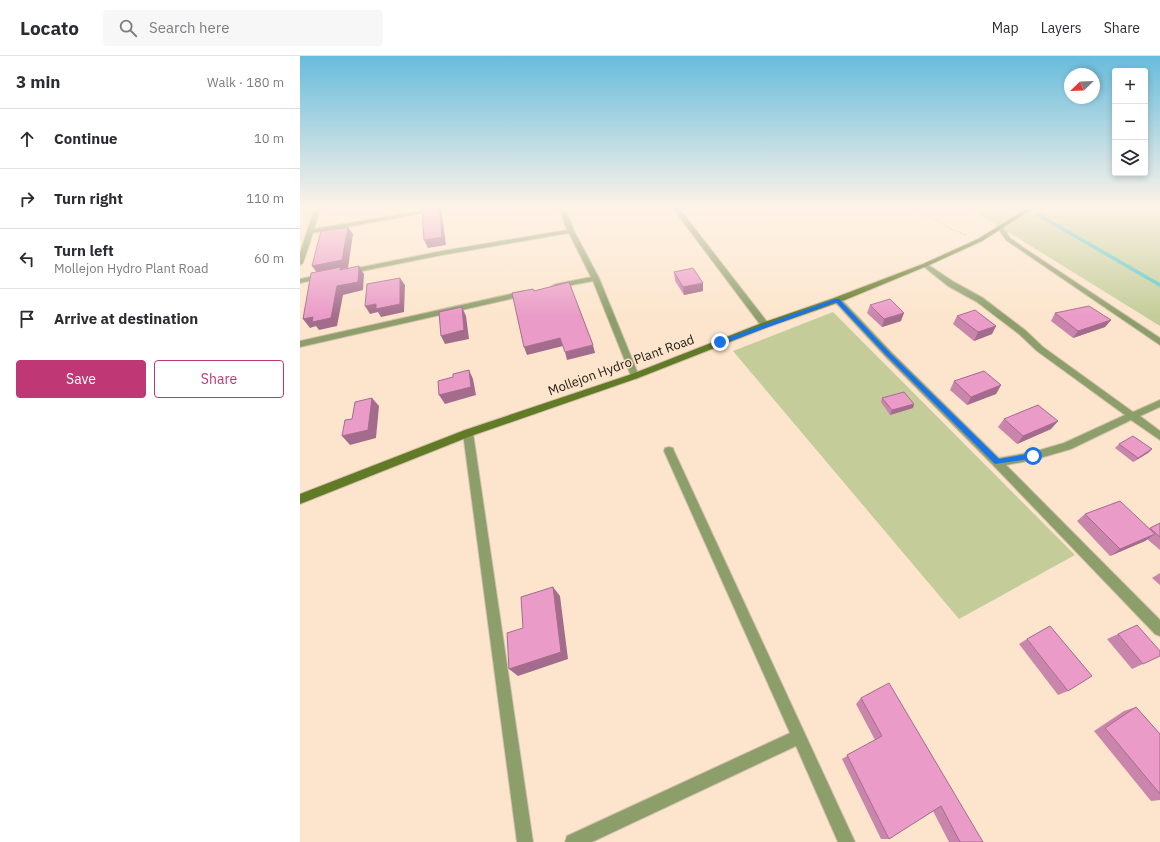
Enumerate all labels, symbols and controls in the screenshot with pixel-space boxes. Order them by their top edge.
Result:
search box [103,10,383,46]
text: Locato [20,16,79,40]
icon: search [117,17,139,39]
text: Search here [149,18,229,37]
text: Map [992,19,1019,37]
text: Layers [1041,19,1082,37]
text: Share [1104,19,1140,37]
north arrow [1064,68,1100,104]
map controls [1112,68,1148,176]
button: + [1112,68,1148,104]
text: 3 min [16,71,60,93]
text: Walk · 180 m [207,74,284,91]
button: − [1112,104,1148,140]
icon: ahead [16,128,38,150]
text: Continue [54,129,118,148]
text: 10 m [254,130,284,147]
button: layers [1112,140,1148,176]
icon: right [16,188,38,210]
text: Turn right [54,189,123,208]
text: 110 m [246,190,284,207]
text: Turn left [54,241,114,260]
icon: left [16,248,38,270]
text: 60 m [254,250,284,267]
text: Mollejon Hydro Plant Road [54,260,208,277]
icon: arrive [16,308,38,330]
text: Arrive at destination [54,309,198,328]
street label: Mollejon Hydro Plant Road [546,331,696,399]
route end [711,333,729,351]
button: Save [16,360,146,398]
button: Share [154,360,284,398]
route start [1024,447,1042,465]

